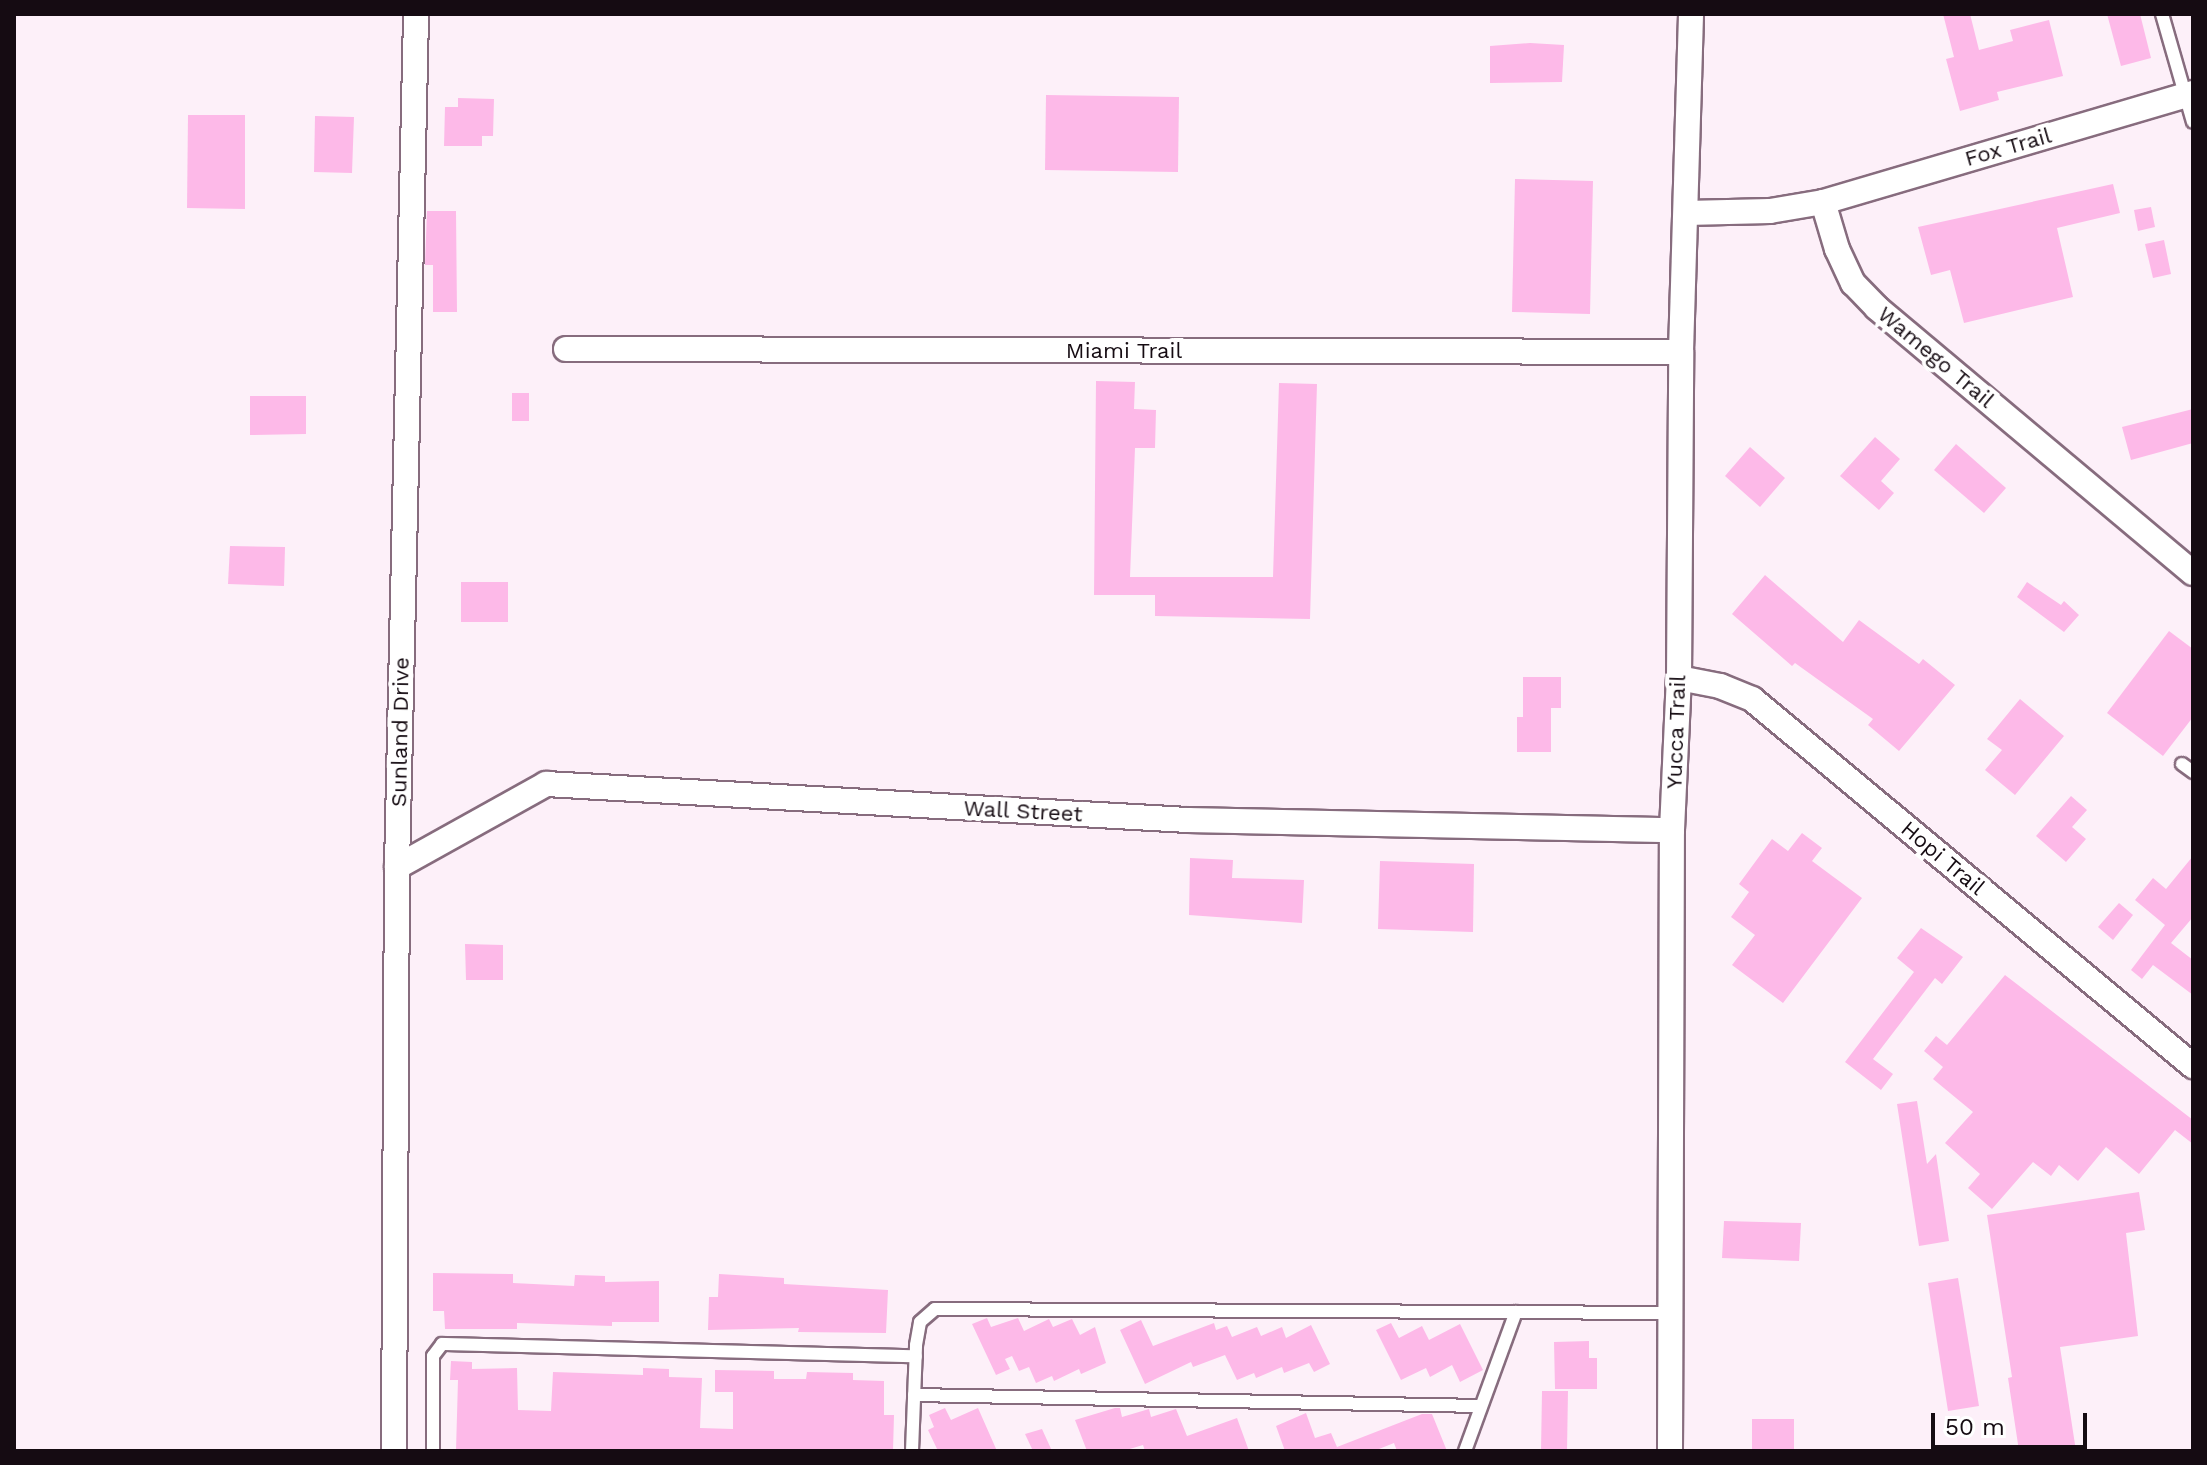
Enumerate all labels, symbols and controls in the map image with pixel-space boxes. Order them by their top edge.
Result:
street label: Fox Trail [1961,122,2055,172]
street label: Wamego Trail [1872,301,2000,413]
street label: Miami Trail [1066,338,1182,364]
street label: Sunland Drive [385,657,415,807]
street label: Yucca Trail [1661,674,1691,790]
street label: Wall Street [962,795,1084,827]
street label: Hopi Trail [1896,815,1990,901]
scale bar [1935,1397,2091,1447]
text: 50 m [1945,1413,2005,1441]

